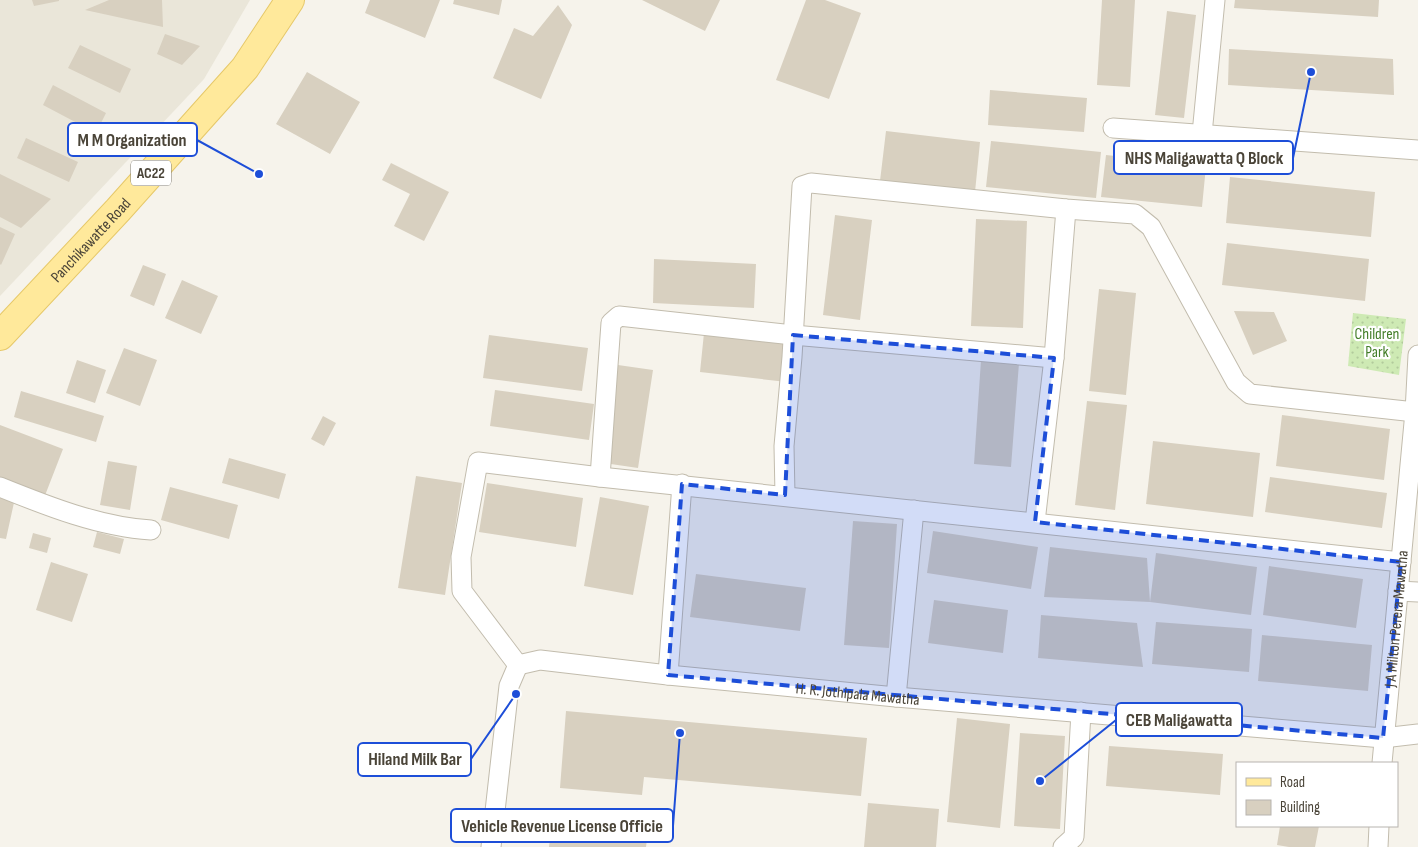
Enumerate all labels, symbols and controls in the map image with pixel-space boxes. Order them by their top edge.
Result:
callout: M M Organization [68,123,197,156]
text: M M Organization [77,130,187,151]
callout: NHS Maligawatta Q Block [1114,141,1293,174]
text: NHS Maligawatta Q Block [1125,148,1284,169]
road number: AC22 [131,160,171,186]
street label: Panchikawatte Road [47,195,135,287]
park label: Children Park [1355,325,1399,362]
street label: J A Milton Perera Mawatha [1381,550,1413,689]
street label: H. R. Jothipala Mawatha [795,679,920,710]
callout: CEB Maligawatta [1116,703,1242,736]
text: CEB Maligawatta [1126,710,1232,731]
callout: Hiland Milk Bar [358,743,471,776]
text: Hiland Milk Bar [368,749,462,770]
legend [1236,762,1398,827]
text: Road [1280,773,1305,792]
text: Building [1280,798,1320,817]
callout: Vehicle Revenue License Officie [451,809,673,842]
text: Vehicle Revenue License Officie [461,816,663,837]

